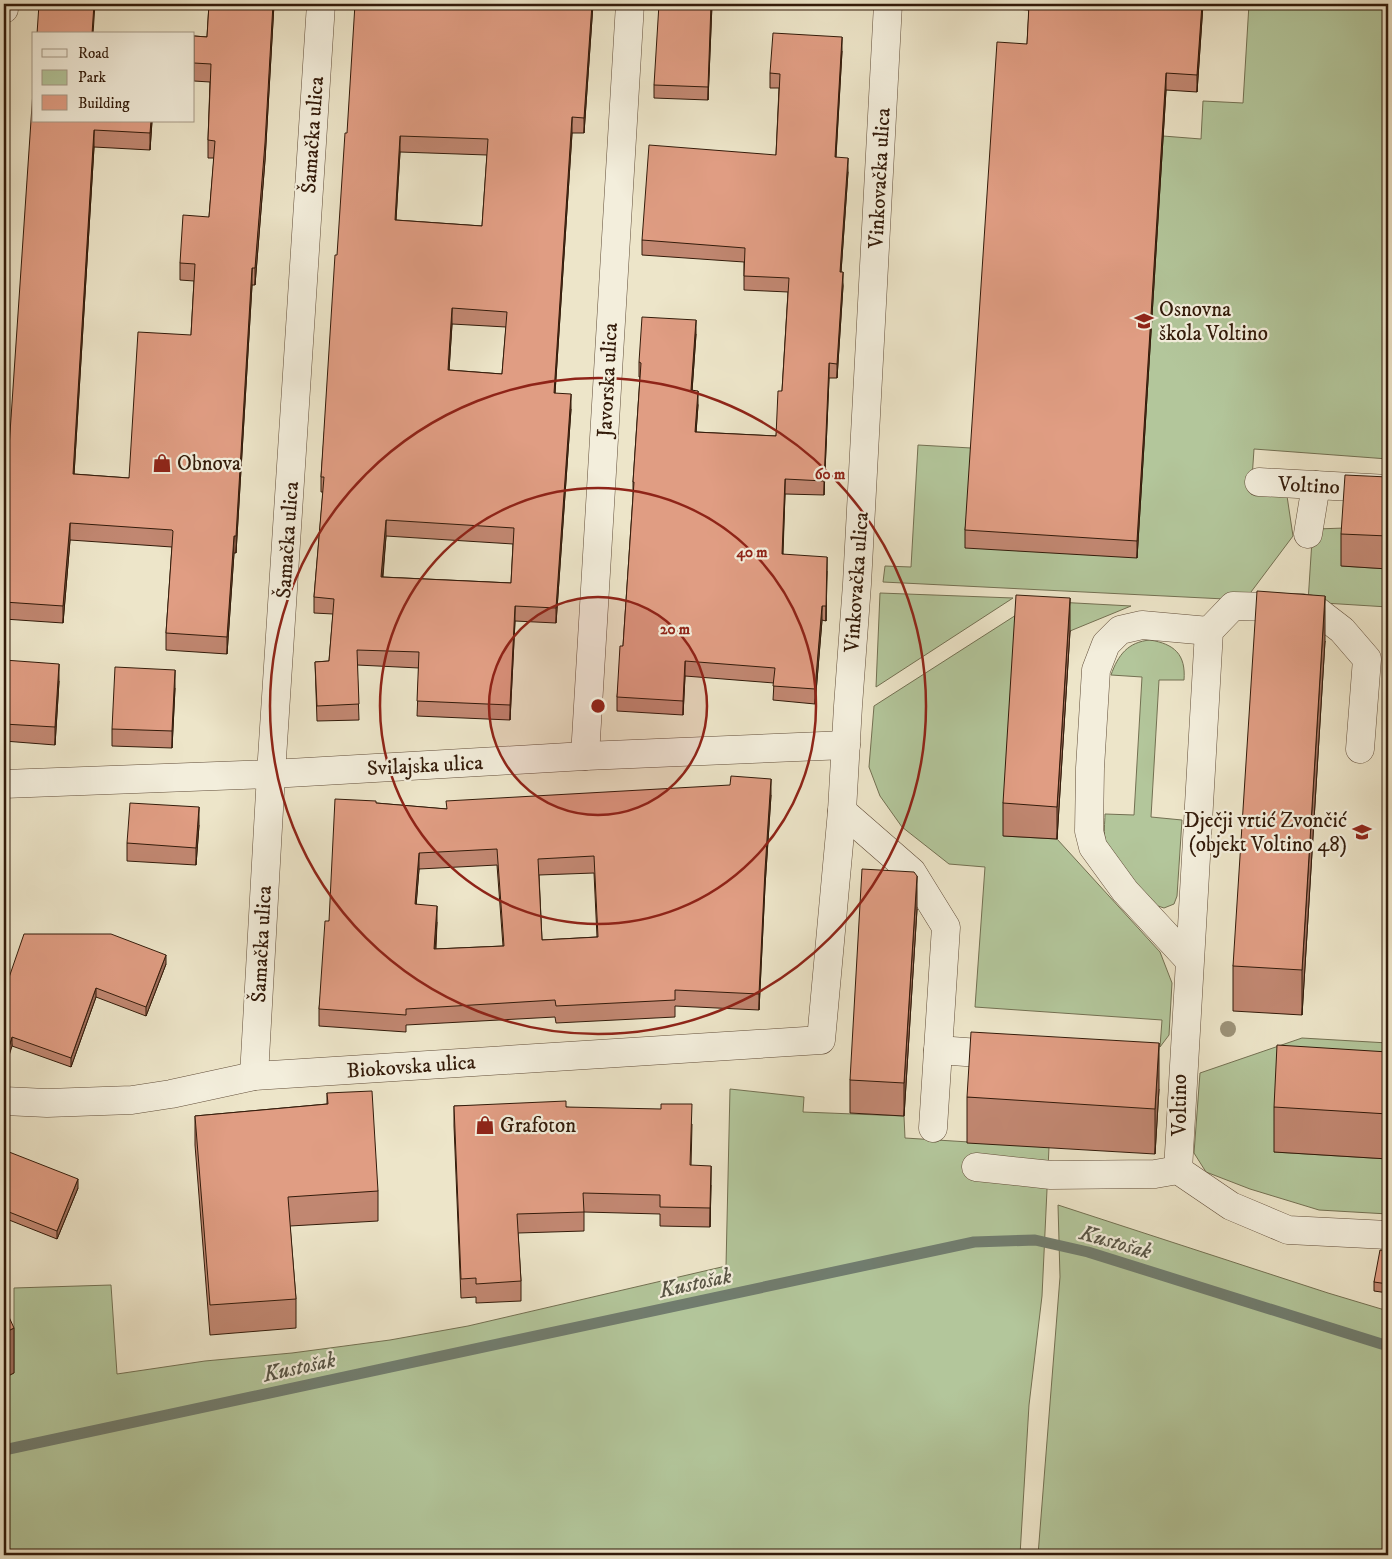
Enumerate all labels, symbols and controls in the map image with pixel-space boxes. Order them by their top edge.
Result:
legend [32,32,195,122]
text: Road [78,44,110,63]
text: Park [78,68,107,87]
street label: Šamačka ulica [294,75,330,195]
text: Building [78,94,130,113]
street label: Vinkovačka ulica [863,107,897,250]
place label: Osnovna škola Voltino [1159,297,1268,347]
school or university icon: Osnovna škola Voltino [1133,310,1155,332]
street label: Javorska ulica [592,322,624,440]
place label: Obnova [177,451,241,477]
shop icon: Obnova [151,452,173,474]
text: 60 m [815,465,846,484]
street label: Voltino [1276,471,1340,501]
street label: Šamačka ulica [269,480,305,600]
street label: Vinkovačka ulica [839,511,875,654]
text: 40 m [735,543,768,562]
text: 20 m [660,620,691,639]
centre of rings [589,697,607,715]
street label: Svilajska ulica [366,750,484,782]
place label: Dječji vrtić Zvončić (objekt Voltino 48) [1184,808,1347,858]
school or university icon: Dječji vrtić Zvončić (objekt Voltino 48) [1351,821,1373,843]
street label: Šamačka ulica [244,885,278,1003]
street label: Biokovska ulica [346,1050,476,1084]
street label: Voltino [1167,1074,1193,1137]
place label: Grafoton [500,1113,576,1139]
shop icon: Grafoton [474,1114,496,1136]
water label: Kustošak [1076,1219,1155,1266]
water label: Kustošak [656,1262,735,1305]
water label: Kustošak [260,1346,339,1389]

